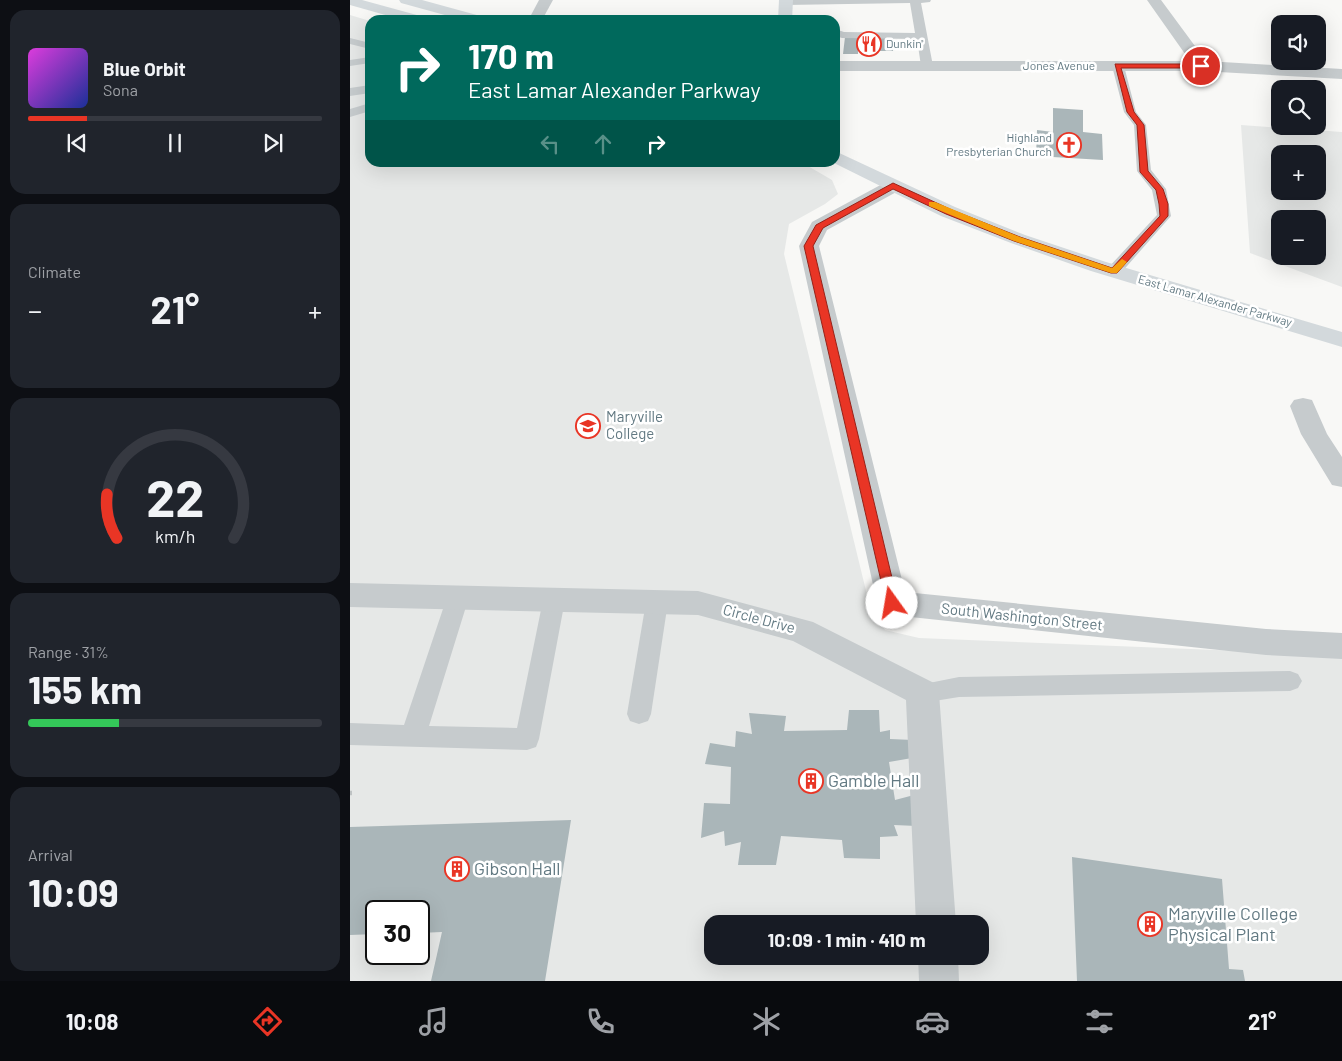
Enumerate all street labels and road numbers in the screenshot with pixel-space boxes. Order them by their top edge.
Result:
street label: Jones Avenue [1023,58,1095,72]
street label: East Lamar Alexander Parkway [1137,271,1294,329]
street label: South Washington Street [940,599,1104,633]
street label: Circle Drive [721,600,797,636]

